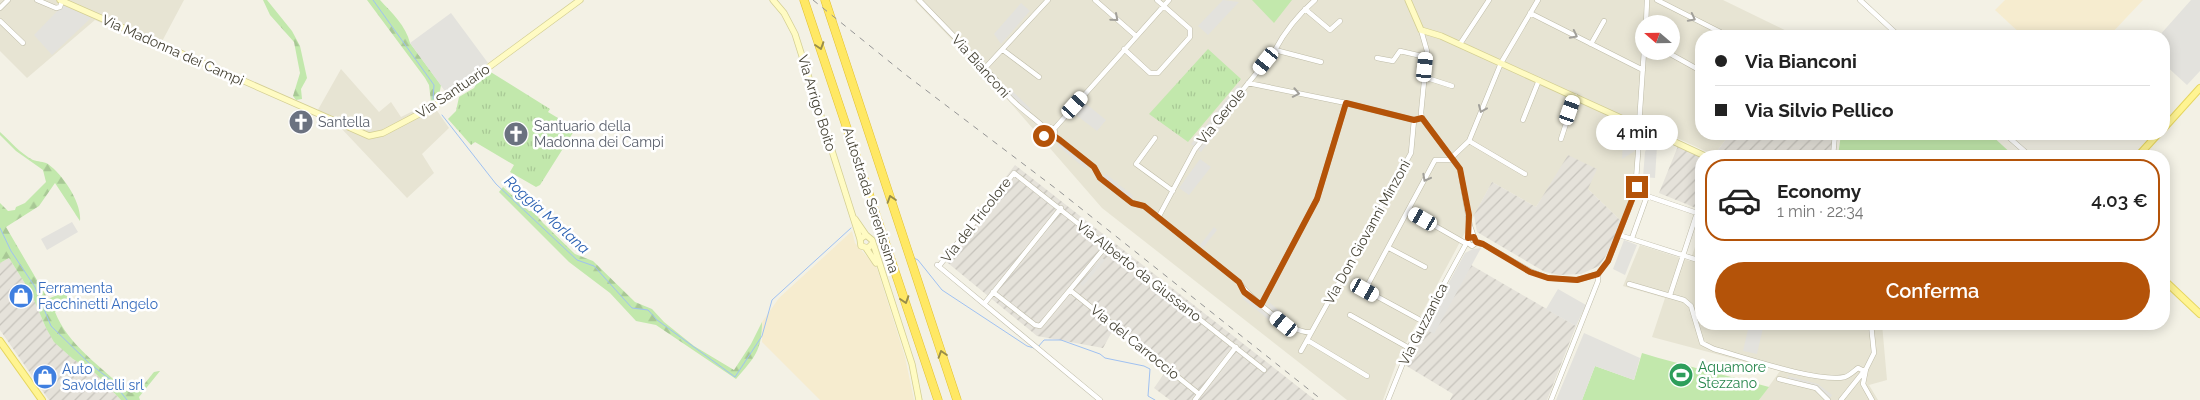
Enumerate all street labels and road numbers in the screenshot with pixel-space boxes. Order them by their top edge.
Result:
street label: Via Madonna dei Campi [100,11,246,89]
street label: Via Bianconi [949,31,1013,101]
street label: Via Arrigo Boito [795,53,839,153]
street label: Via Santuario [413,61,493,121]
street label: Via Gerole [1194,85,1248,147]
street label: Autostrada Serenissima [840,125,902,275]
street label: Via Don Giovanni Minzoni [1321,157,1413,307]
street label: Via del Tricolore [938,174,1014,266]
street label: Via Alberto da Giussano [1073,217,1205,325]
street label: Via Guzzanica [1395,280,1451,368]
street label: Via del Carroccio [1087,301,1183,383]

